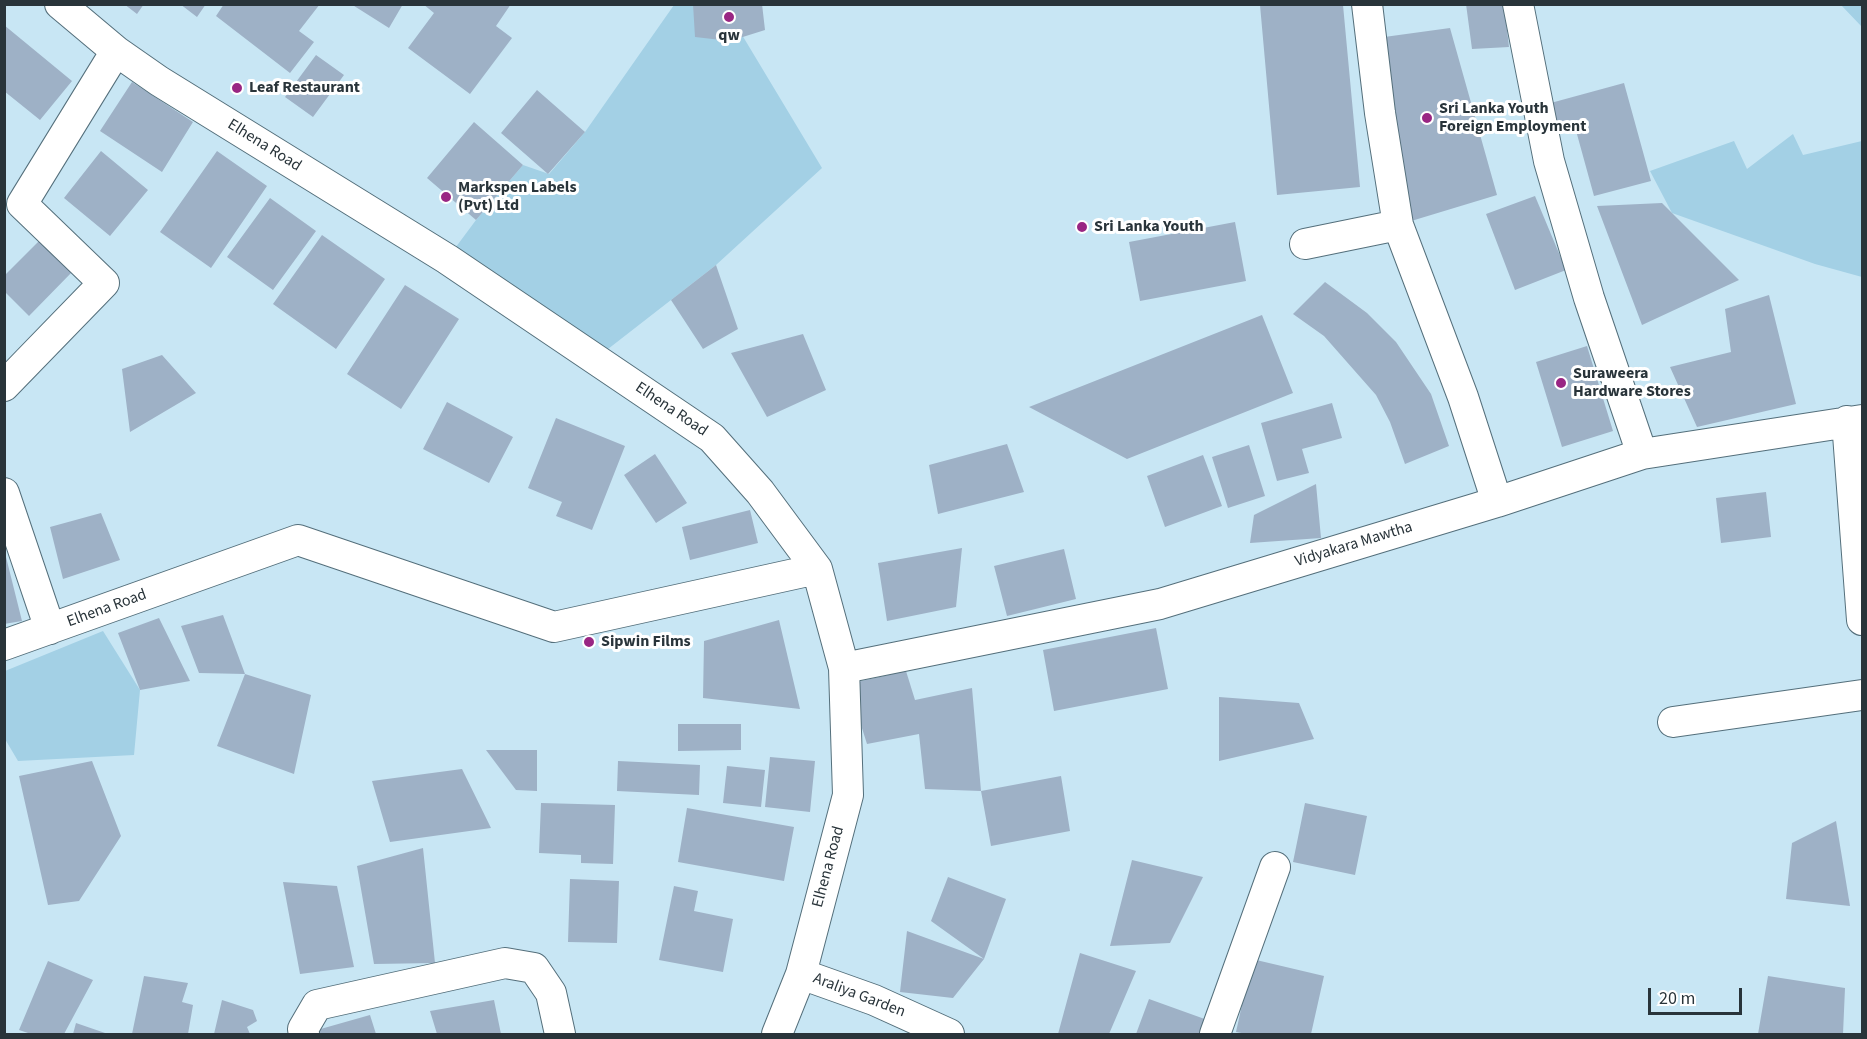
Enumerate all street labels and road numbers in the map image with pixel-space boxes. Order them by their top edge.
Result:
street label: Elhena Road [224,116,304,176]
street label: Elhena Road [631,379,711,441]
street label: Vidyakara Mawtha [1293,518,1415,572]
street label: Elhena Road [64,586,150,632]
street label: Elhena Road [809,824,849,910]
street label: Araliya Garden [810,970,908,1022]

